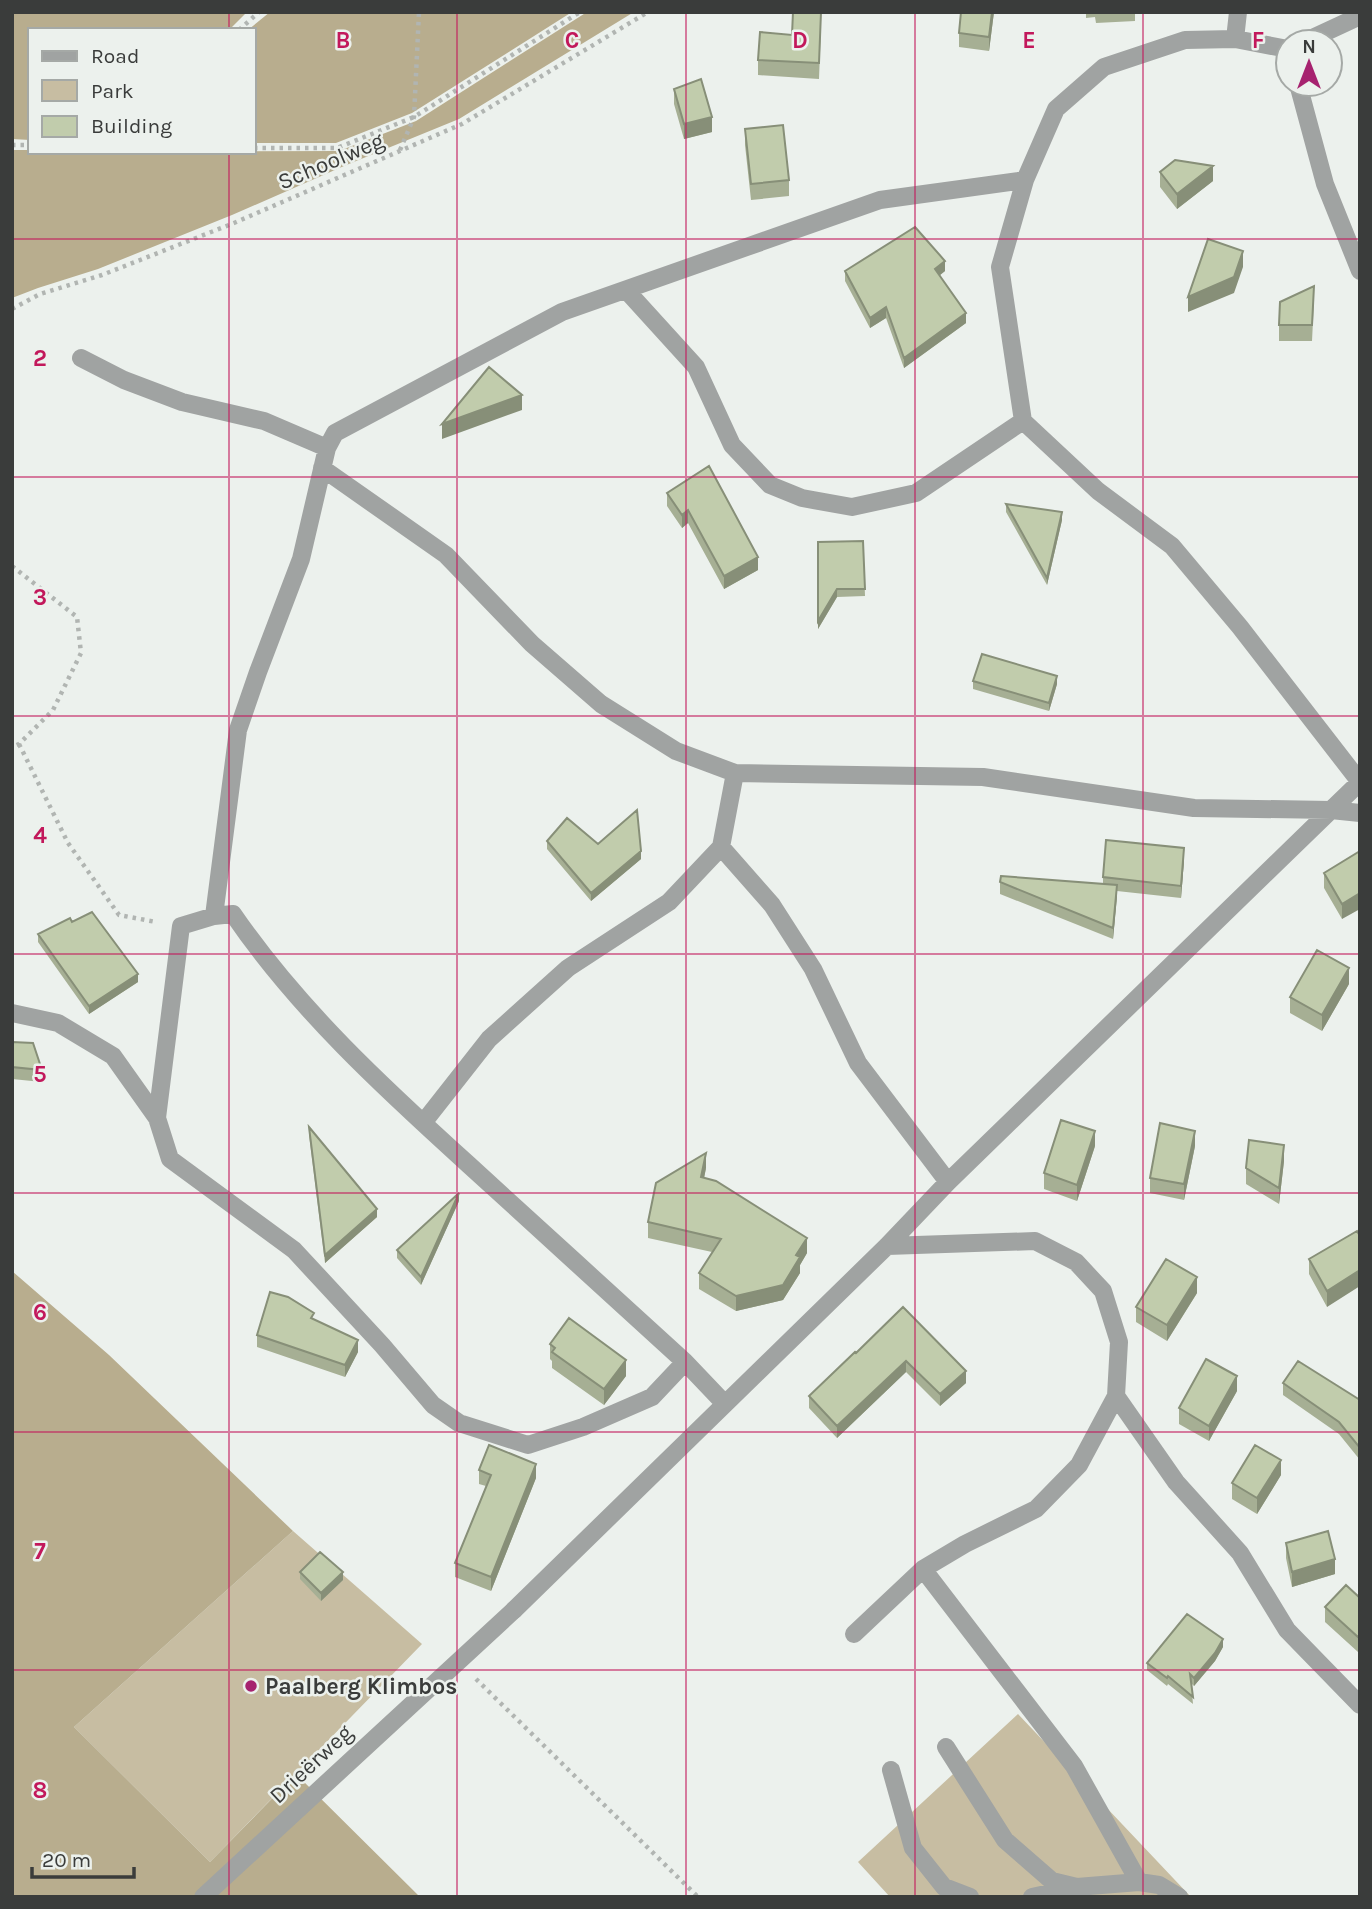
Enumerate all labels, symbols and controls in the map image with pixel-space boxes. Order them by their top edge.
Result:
text: B [336,27,350,54]
text: C [565,27,579,54]
text: D [792,27,808,54]
text: E [1022,27,1036,54]
text: F [1252,27,1264,54]
legend [28,28,256,154]
north arrow [1274,28,1344,98]
text: N [1302,36,1316,58]
text: Road [91,44,139,68]
text: Park [91,79,134,103]
text: Building [91,114,172,138]
street label: Schoolweg [274,127,388,195]
text: 2 [33,345,47,372]
text: 3 [33,584,47,611]
text: 4 [33,822,47,849]
text: 5 [33,1061,47,1088]
text: 6 [33,1299,47,1326]
text: 7 [34,1538,46,1565]
place label: Paalberg Klimbos [265,1673,457,1700]
marker: Paalberg Klimbos [243,1678,259,1694]
street label: Drieërweg [264,1719,358,1809]
text: 8 [33,1777,47,1804]
scale bar [32,1836,133,1880]
text: 20 m [42,1848,91,1872]

